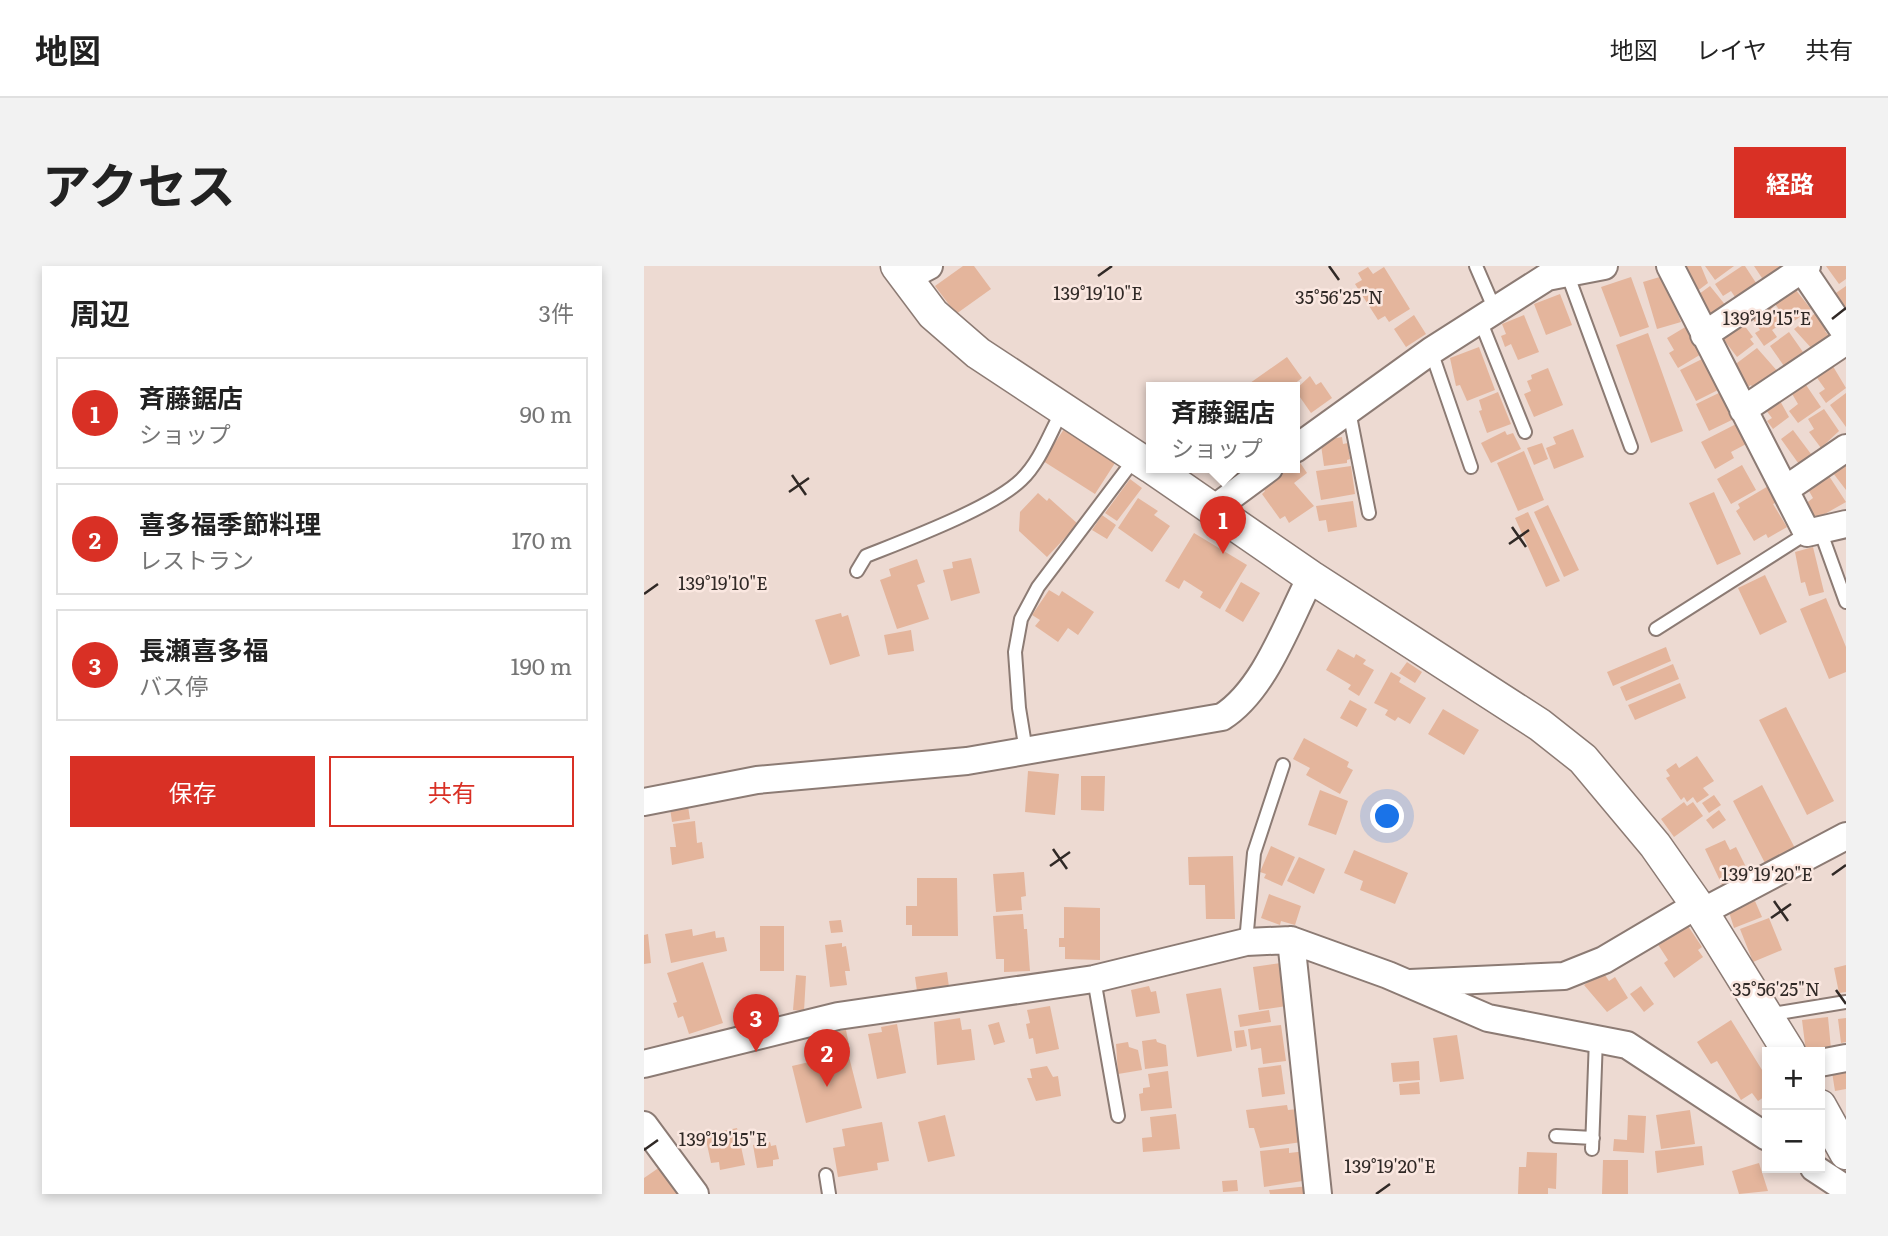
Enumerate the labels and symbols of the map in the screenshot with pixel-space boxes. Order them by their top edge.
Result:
text: 139°19'10"E [1053,279,1143,306]
text: 35°56'25"N [1295,283,1383,310]
text: 139°19'15"E [1723,304,1811,331]
pin: 1 [1200,496,1246,554]
text: 139°19'10"E [678,569,768,596]
your location [1370,799,1404,833]
text: 139°19'20"E [1721,860,1813,887]
text: 35°56'25"N [1732,975,1820,1002]
pin: 3 [733,994,779,1052]
pin: 2 [804,1029,850,1087]
text: 139°19'15"E [679,1125,767,1152]
text: 139°19'20"E [1344,1152,1436,1179]

